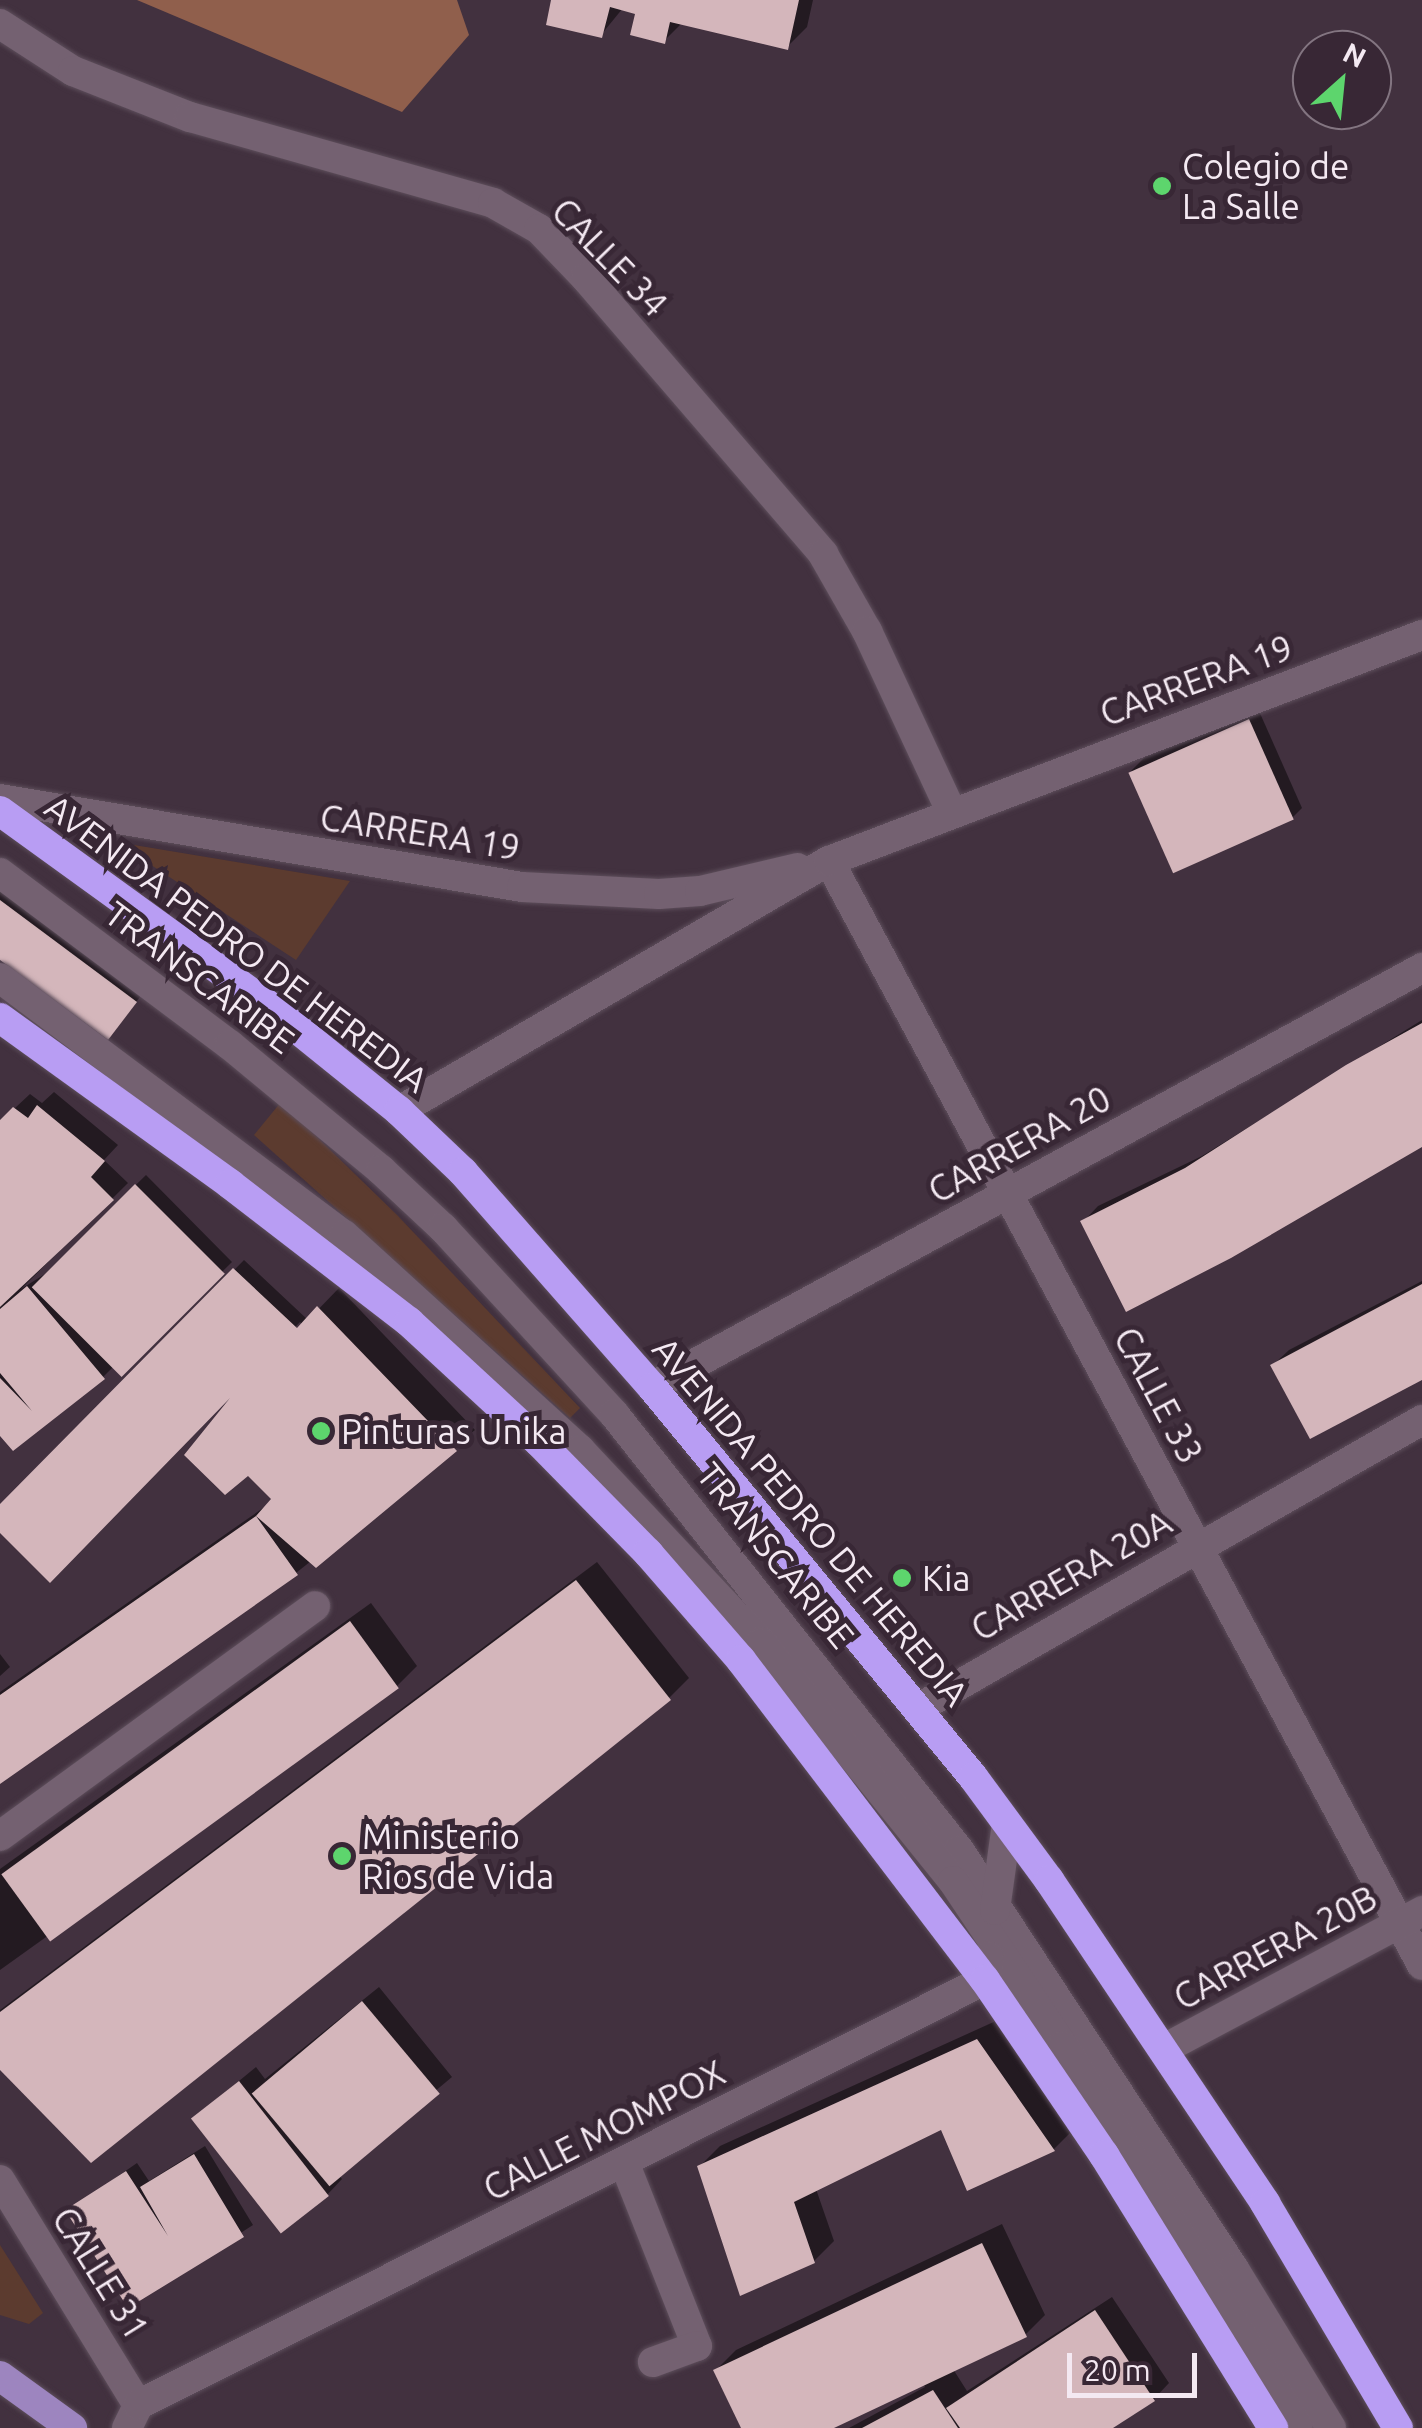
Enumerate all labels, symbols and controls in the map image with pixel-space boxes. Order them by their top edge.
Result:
north arrow [1292,30,1392,130]
text: N [1339,36,1371,73]
place label: Colegio de La Salle [1182,145,1349,227]
marker: Colegio de La Salle [1151,175,1173,197]
street label: CALLE 34 [544,189,676,325]
street label: CARRERA 19 [1094,626,1298,734]
street label: AVENIDA PEDRO DE HEREDIA [37,785,437,1101]
street label: CARRERA 19 [317,796,523,868]
street label: TRANSCARIBE [97,892,303,1062]
street label: CARRERA 20 [921,1077,1117,1211]
street label: CALLE 33 [1106,1320,1212,1470]
street label: AVENIDA PEDRO DE HEREDIA [644,1328,978,1714]
place label: Pinturas Unika [341,1410,567,1452]
marker: Pinturas Unika [310,1420,332,1442]
street label: TRANSCARIBE [689,1454,863,1656]
street label: CARRERA 20A [963,1501,1179,1649]
place label: Kia [922,1557,971,1599]
marker: Kia [891,1567,913,1589]
place label: Ministerio Rios de Vida [362,1815,554,1897]
marker: Ministerio Rios de Vida [331,1845,353,1867]
street label: CARRERA 20B [1166,1876,1384,2018]
street label: CALLE MOMPOX [476,2051,732,2209]
street label: CALLE 31 [44,2199,158,2347]
scale bar [1072,2333,1202,2395]
text: 20 m [1084,2353,1151,2387]

